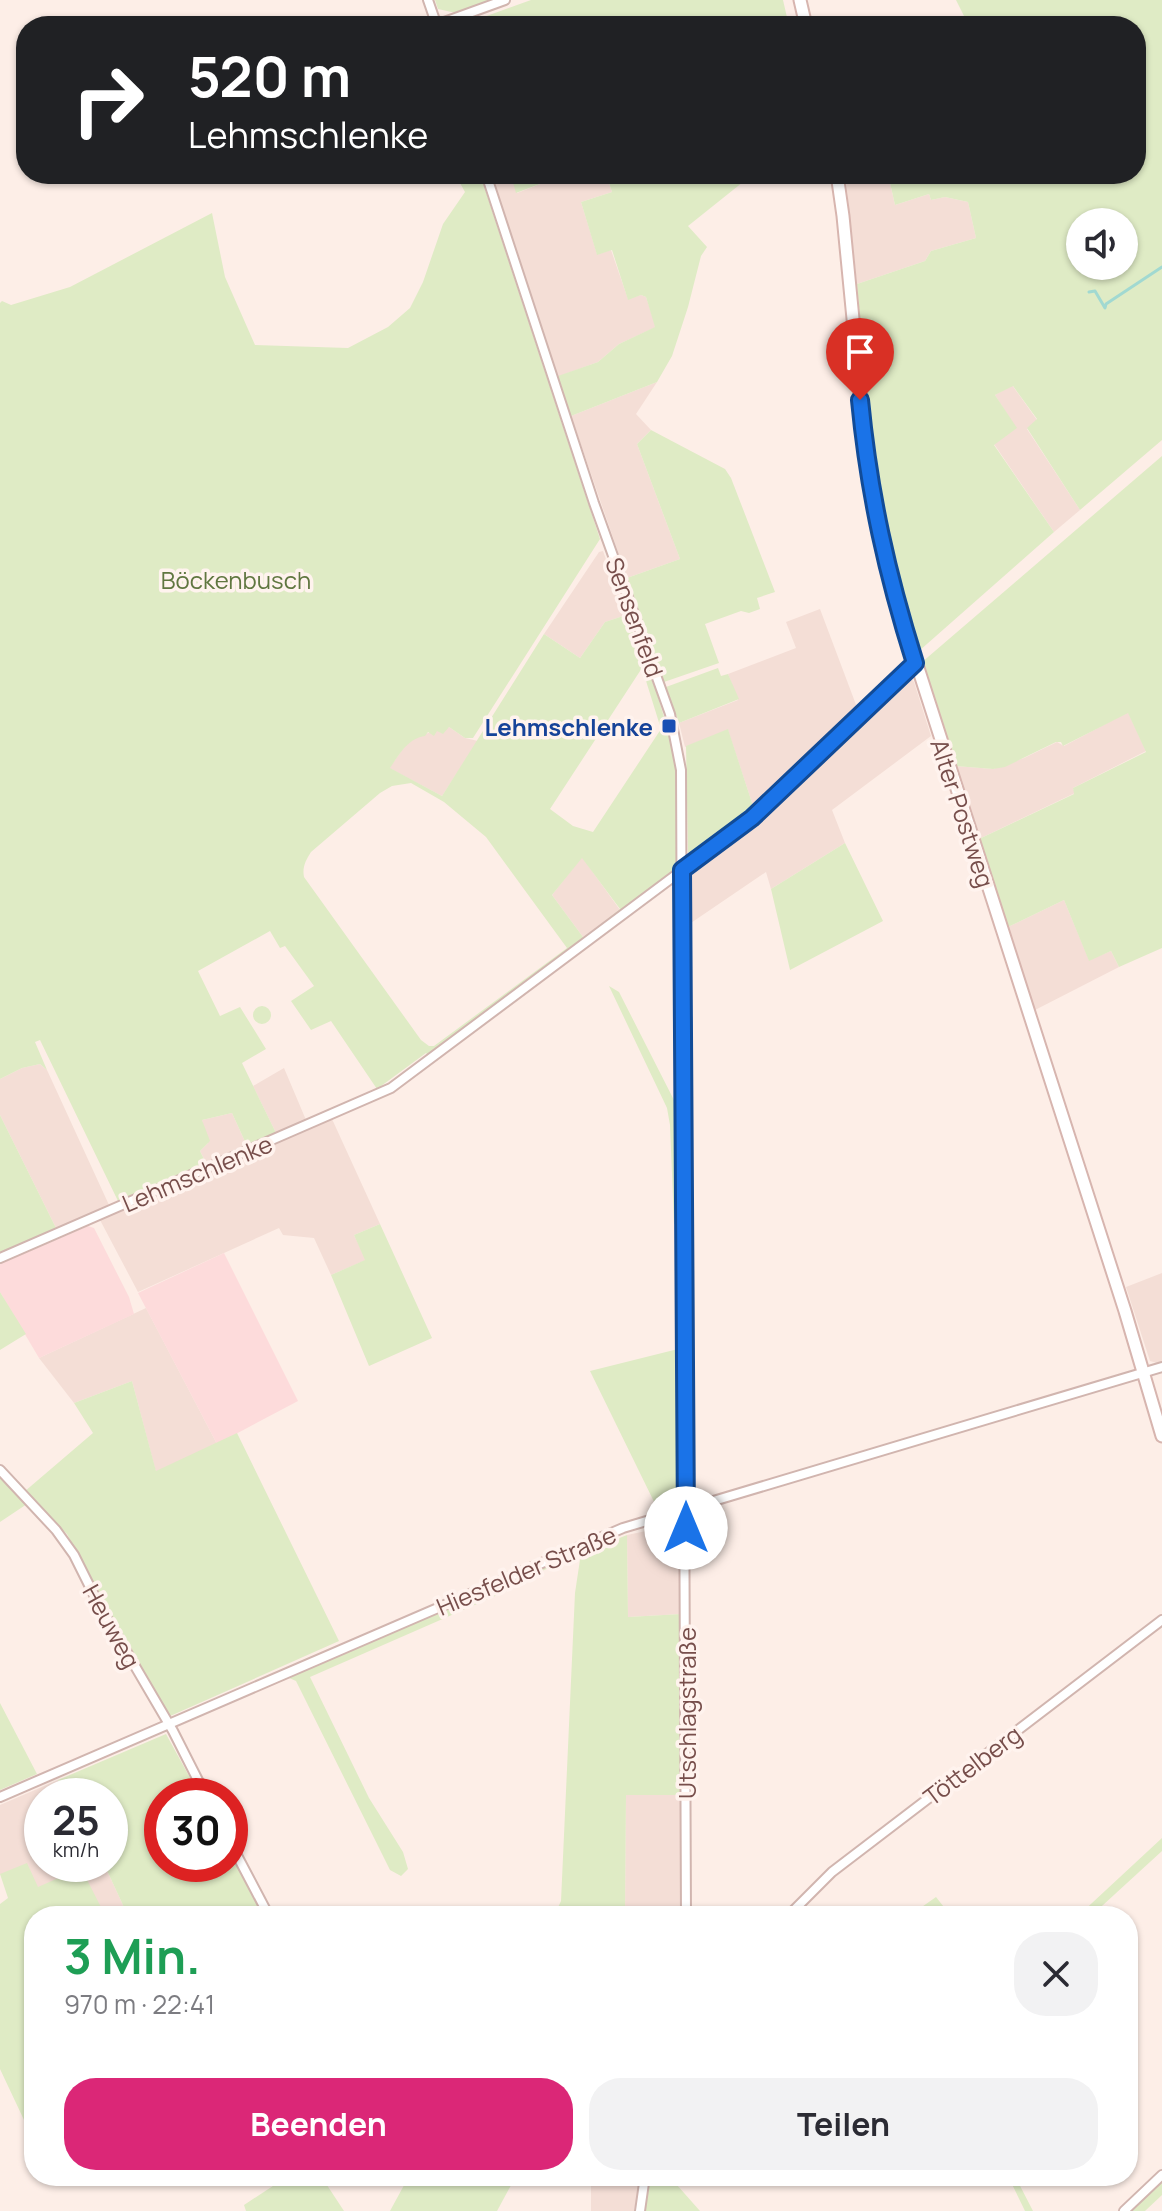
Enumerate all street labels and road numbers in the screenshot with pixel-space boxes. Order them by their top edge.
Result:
street label: Sensenfeld [598,553,672,681]
street label: Alter Postweg [923,735,1003,891]
street label: Lehmschlenke [117,1127,277,1219]
street label: Hiesfelder Straße [431,1517,621,1623]
street label: Heuweg [76,1578,148,1674]
street label: Utschlagstraße [670,1627,703,1799]
street label: Töttelberg [916,1717,1028,1813]

